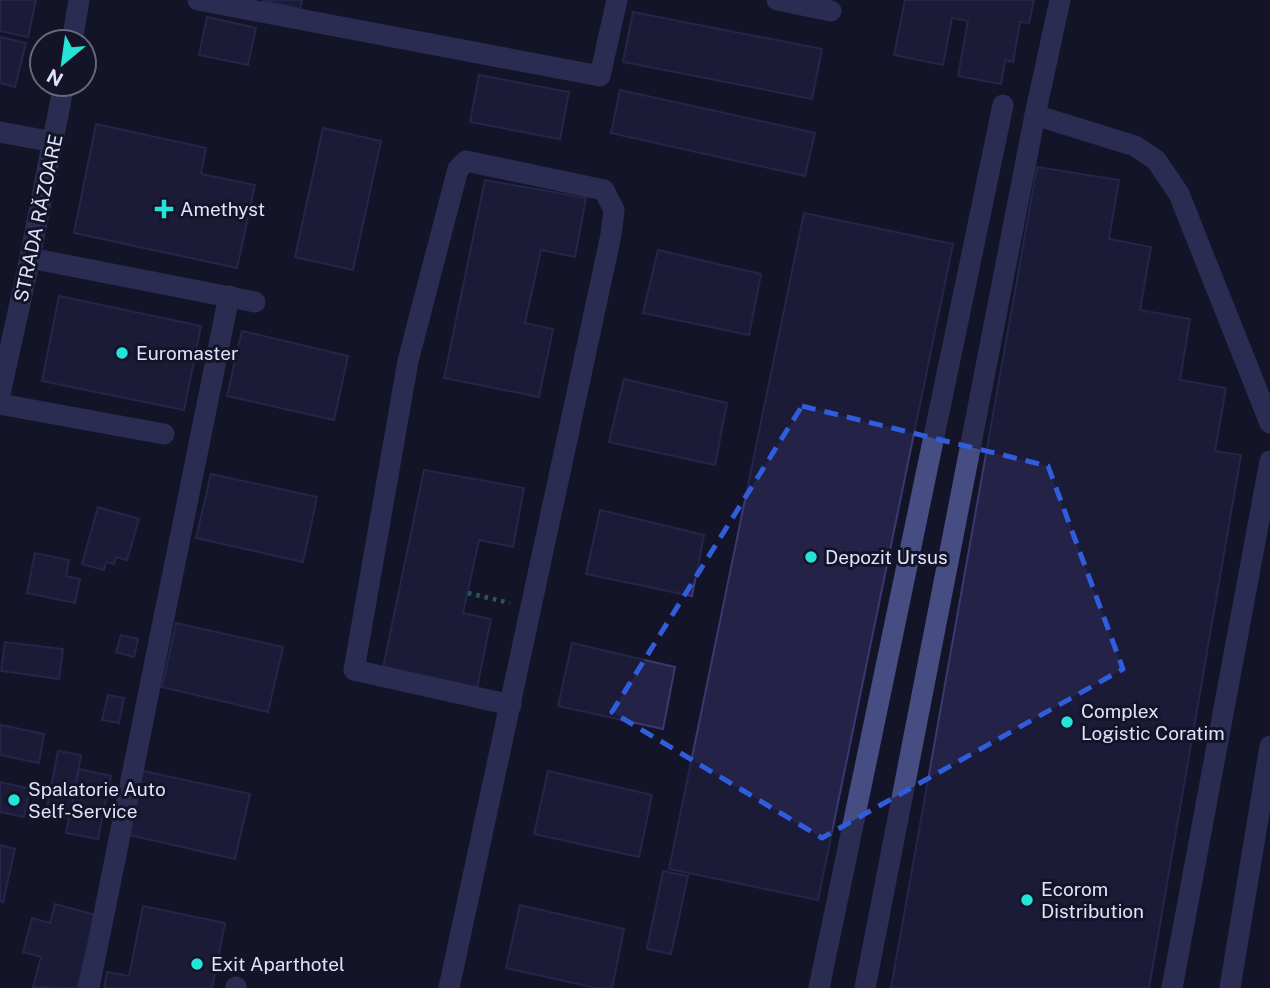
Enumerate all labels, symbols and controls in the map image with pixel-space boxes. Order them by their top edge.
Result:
north arrow [28,28,98,98]
text: N [43,65,67,91]
street label: STRADA RĂZOARE [9,132,67,304]
place label: Amethyst [180,198,265,220]
marker: Amethyst [154,199,174,219]
place label: Euromaster [136,342,238,364]
marker: Euromaster [114,345,130,361]
place label: Depozit Ursus [825,546,948,568]
marker: Depozit Ursus [803,549,819,565]
place label: Complex Logistic Coratim [1081,700,1225,744]
marker: Complex Logistic Coratim [1059,714,1075,730]
place label: Spalatorie Auto Self-Service [28,778,166,822]
marker: Spalatorie Auto Self-Service [6,792,22,808]
place label: Ecorom Distribution [1041,878,1144,922]
marker: Ecorom Distribution [1019,892,1035,908]
place label: Exit Aparthotel [211,953,345,975]
marker: Exit Aparthotel [189,956,205,972]

